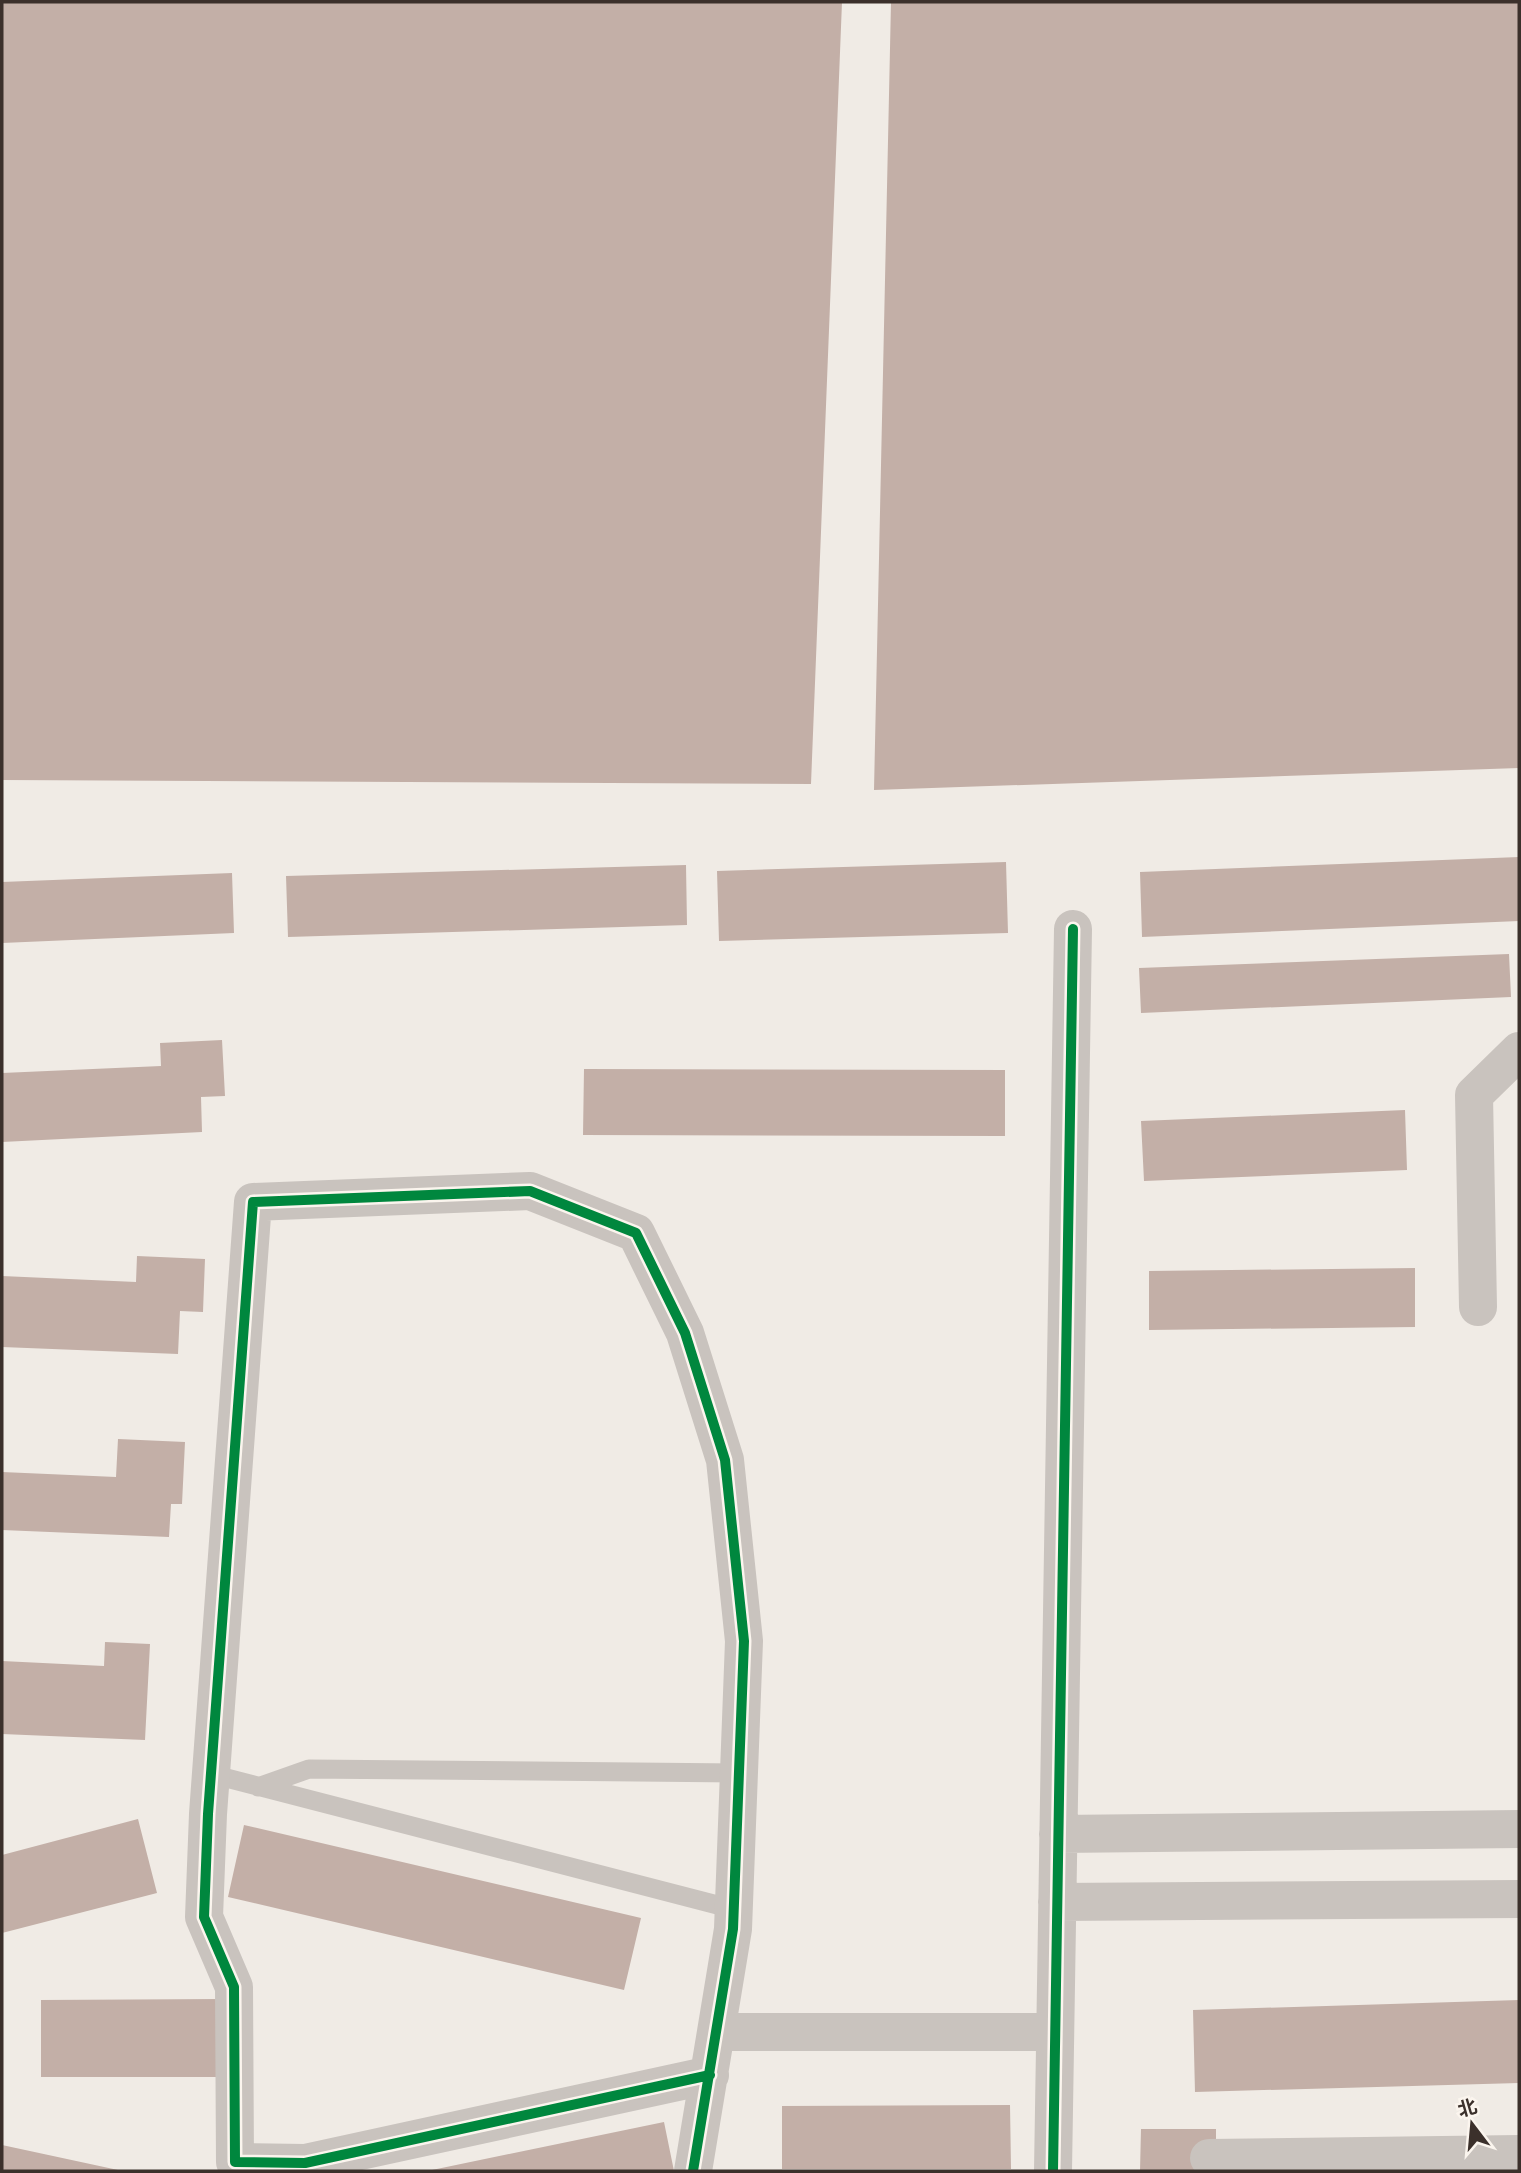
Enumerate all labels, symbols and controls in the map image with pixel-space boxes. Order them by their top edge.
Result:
north arrow [1437,2089,1507,2159]
text: 北 [1455,2094,1480,2122]

